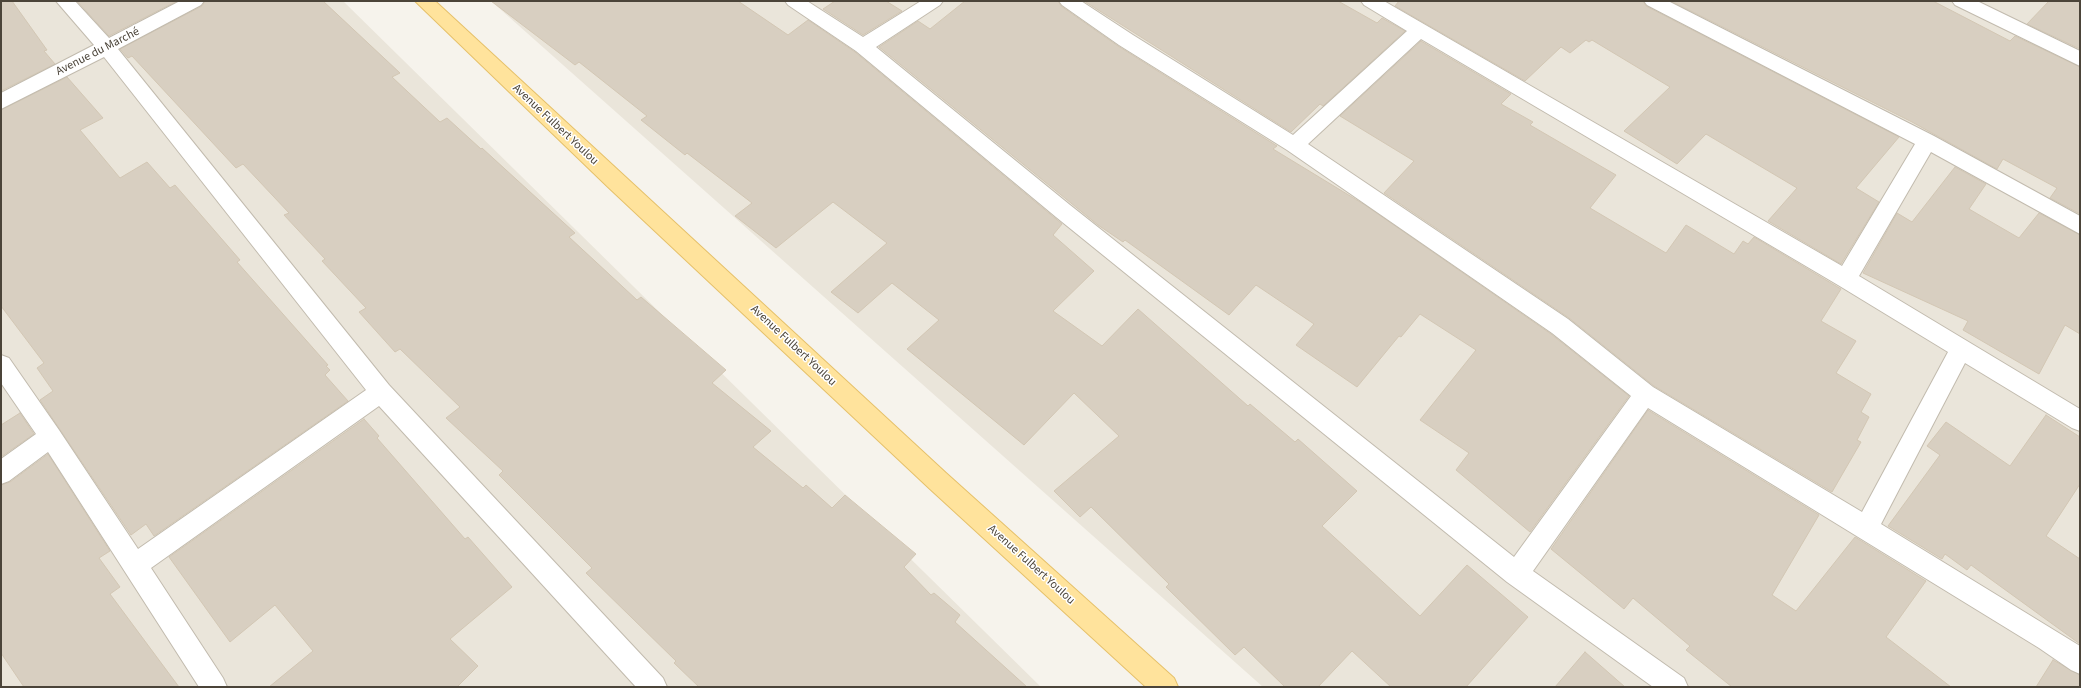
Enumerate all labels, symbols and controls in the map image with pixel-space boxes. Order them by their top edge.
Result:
street label: Avenue du Marché [54,25,142,79]
street label: Avenue Fulbert Youlou [509,81,601,169]
street label: Avenue Fulbert Youlou [747,302,839,390]
street label: Avenue Fulbert Youlou [984,522,1078,608]

